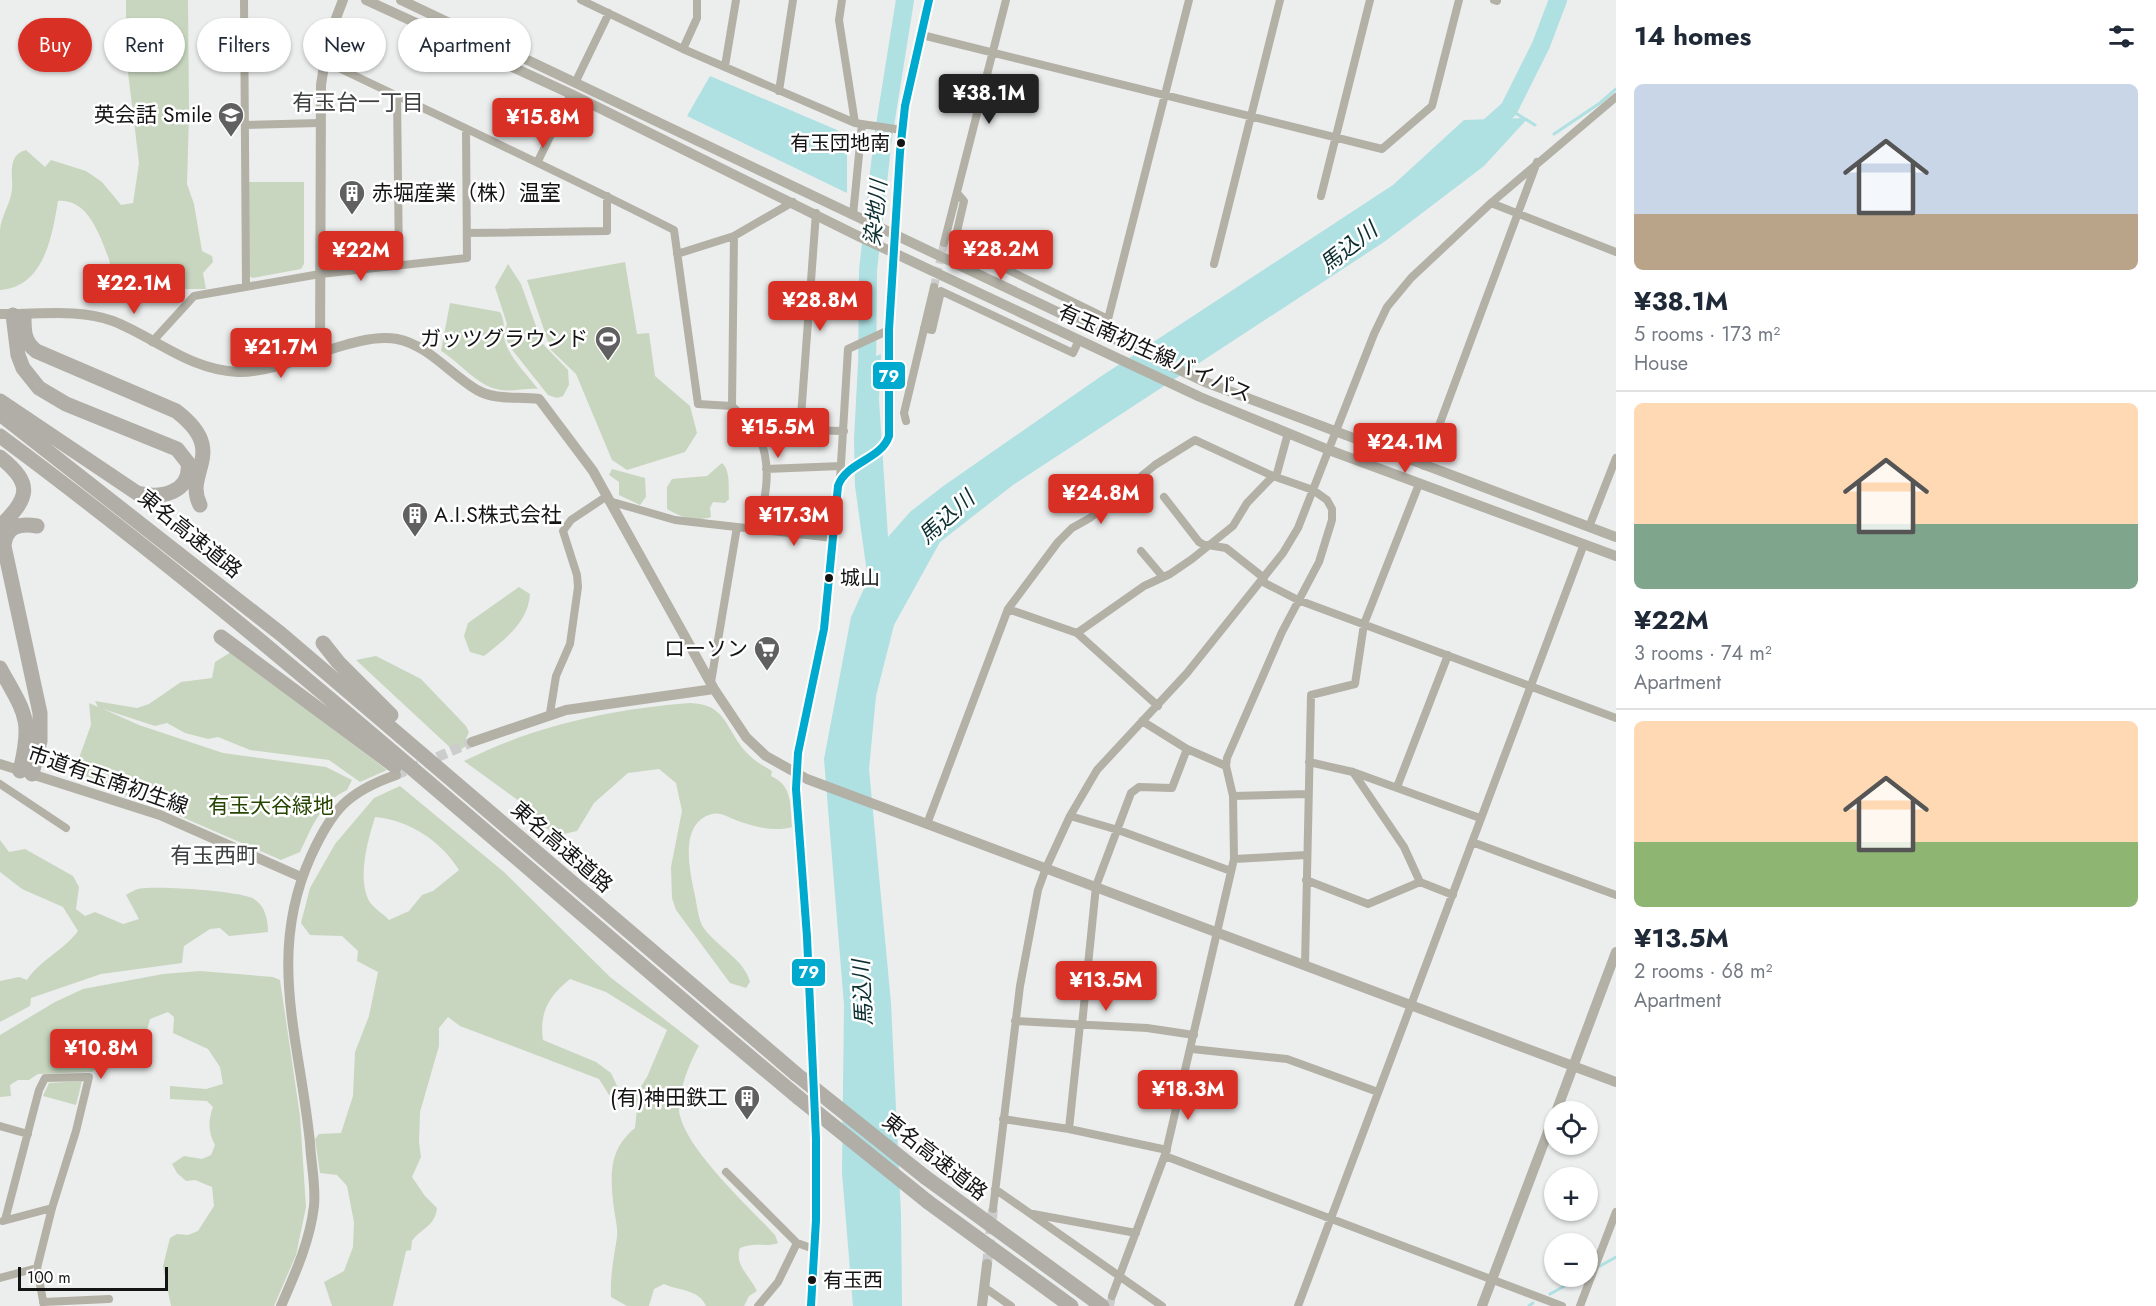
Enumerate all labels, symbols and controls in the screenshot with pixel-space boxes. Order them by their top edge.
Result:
text: 14 homes [1634,17,1751,55]
chip: Buy [18,18,92,72]
chip: Rent [104,18,185,72]
chip: Filters [197,18,291,72]
chip: New [303,18,386,72]
chip: Apartment [398,18,531,72]
icon: filters [2105,20,2138,53]
pin: ¥38.1M [940,74,1038,125]
text: ¥38.1M [953,79,1025,108]
district label: 有玉台一丁目 [292,86,424,118]
pin: ¥15.8M [494,98,592,149]
place label: 英会話 Smile [94,100,212,130]
school or university icon: 英会話 Smile [216,100,246,138]
text: ¥15.8M [506,103,580,132]
icon: home [1832,123,1940,231]
place label: 有玉団地南 [790,129,890,158]
marker: 有玉団地南 [895,137,907,149]
water label: 染地川 [856,177,895,247]
building icon: 赤堀産業（株）温室 [337,178,367,216]
place label: 赤堀産業（株）温室 [372,178,561,208]
water label: 馬込川 [1312,213,1385,280]
pin: ¥28.2M [952,230,1050,281]
pin: ¥22M [325,231,397,282]
text: ¥28.2M [963,235,1039,264]
text: ¥22M [332,236,390,265]
pin: ¥22.1M [85,264,183,315]
text: ¥22.1M [97,269,171,298]
pin: ¥28.8M [771,281,869,332]
text: ¥38.1M [1634,282,1728,320]
text: ¥28.8M [782,286,858,315]
street label: 有玉南初生線バイパス [1053,297,1257,409]
text: 5 rooms · 173 m² [1634,320,1780,349]
place label: ガッツグラウンド [420,324,588,354]
sports icon: ガッツグラウンド [593,324,623,362]
pin: ¥21.7M [232,328,330,379]
text: ¥21.7M [245,333,318,362]
text: House [1634,349,1688,378]
line badge: 79 [872,361,906,390]
text: 79 [879,365,899,388]
pin: ¥15.5M [729,408,827,459]
text: ¥15.5M [741,413,815,442]
pin: ¥24.1M [1356,423,1454,474]
text: ¥24.1M [1368,428,1442,457]
icon: home [1832,442,1940,550]
pin: ¥24.8M [1052,474,1150,525]
text: ¥24.8M [1062,479,1140,508]
water label: 馬込川 [911,482,983,551]
street label: 東名高速道路 [132,483,248,585]
pin: ¥17.3M [745,496,843,547]
building icon: A.I.S株式会社 [400,500,430,538]
place label: A.I.S株式会社 [434,500,562,530]
text: ¥17.3M [759,501,829,530]
place label: 城山 [840,564,880,593]
marker: 城山 [823,572,835,584]
text: ¥22M [1634,601,1709,639]
place label: ローソン [664,634,748,664]
supermarket icon: ローソン [752,634,782,672]
text: 3 rooms · 74 m² [1634,639,1772,668]
text: Apartment [1634,668,1721,697]
street label: 市道有玉南初生線 [24,738,192,822]
icon: home [1832,760,1940,868]
park label: 有玉大谷緑地 [208,791,334,821]
street label: 東名高速道路 [505,794,619,900]
district label: 有玉西町 [170,839,258,871]
text: ¥13.5M [1634,919,1729,957]
water label: 馬込川 [844,957,880,1027]
text: 2 rooms · 68 m² [1634,957,1772,986]
line badge: 79 [791,958,826,987]
text: 79 [799,961,819,984]
pin: ¥13.5M [1057,961,1155,1012]
text: ¥13.5M [1070,966,1142,995]
text: Apartment [1634,986,1721,1015]
pin: ¥10.8M [52,1029,150,1080]
text: ¥10.8M [64,1034,138,1063]
pin: ¥18.3M [1139,1070,1237,1121]
text: ¥18.3M [1152,1075,1224,1104]
place label: (有)神田鉄工 [610,1083,728,1113]
building icon: (有)神田鉄工 [732,1083,762,1121]
map controls [1544,1101,1598,1287]
button: locate [1544,1101,1598,1155]
street label: 東名高速道路 [876,1106,994,1208]
button: + [1544,1167,1598,1221]
button: − [1544,1233,1598,1287]
scale bar [18,1264,168,1292]
text: 100 m [27,1266,71,1289]
place label: 有玉西 [823,1266,883,1295]
marker: 有玉西 [806,1274,818,1286]

